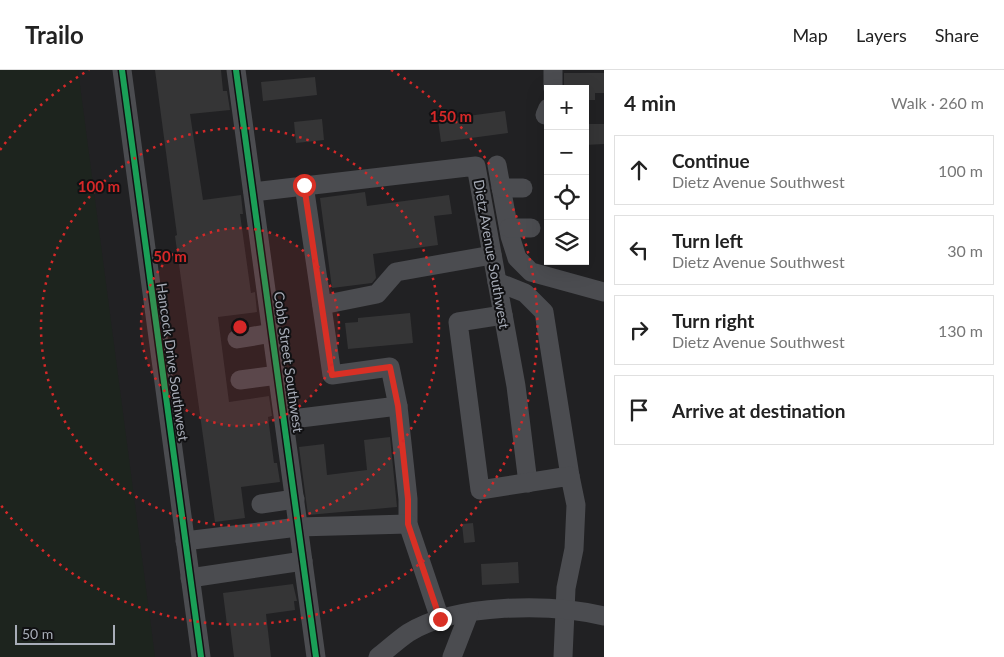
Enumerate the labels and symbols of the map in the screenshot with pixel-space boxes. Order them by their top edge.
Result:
text: 150 m [430,107,472,125]
route start [293,174,316,197]
text: 100 m [78,177,120,195]
street label: Dietz Avenue Southwest [471,178,513,330]
text: 50 m [153,247,187,265]
street label: Hancock Drive Southwest [153,282,193,442]
street label: Cobb Street Southwest [271,290,307,434]
centre of rings [231,318,249,336]
route end [429,608,452,631]
scale bar [15,622,115,645]

